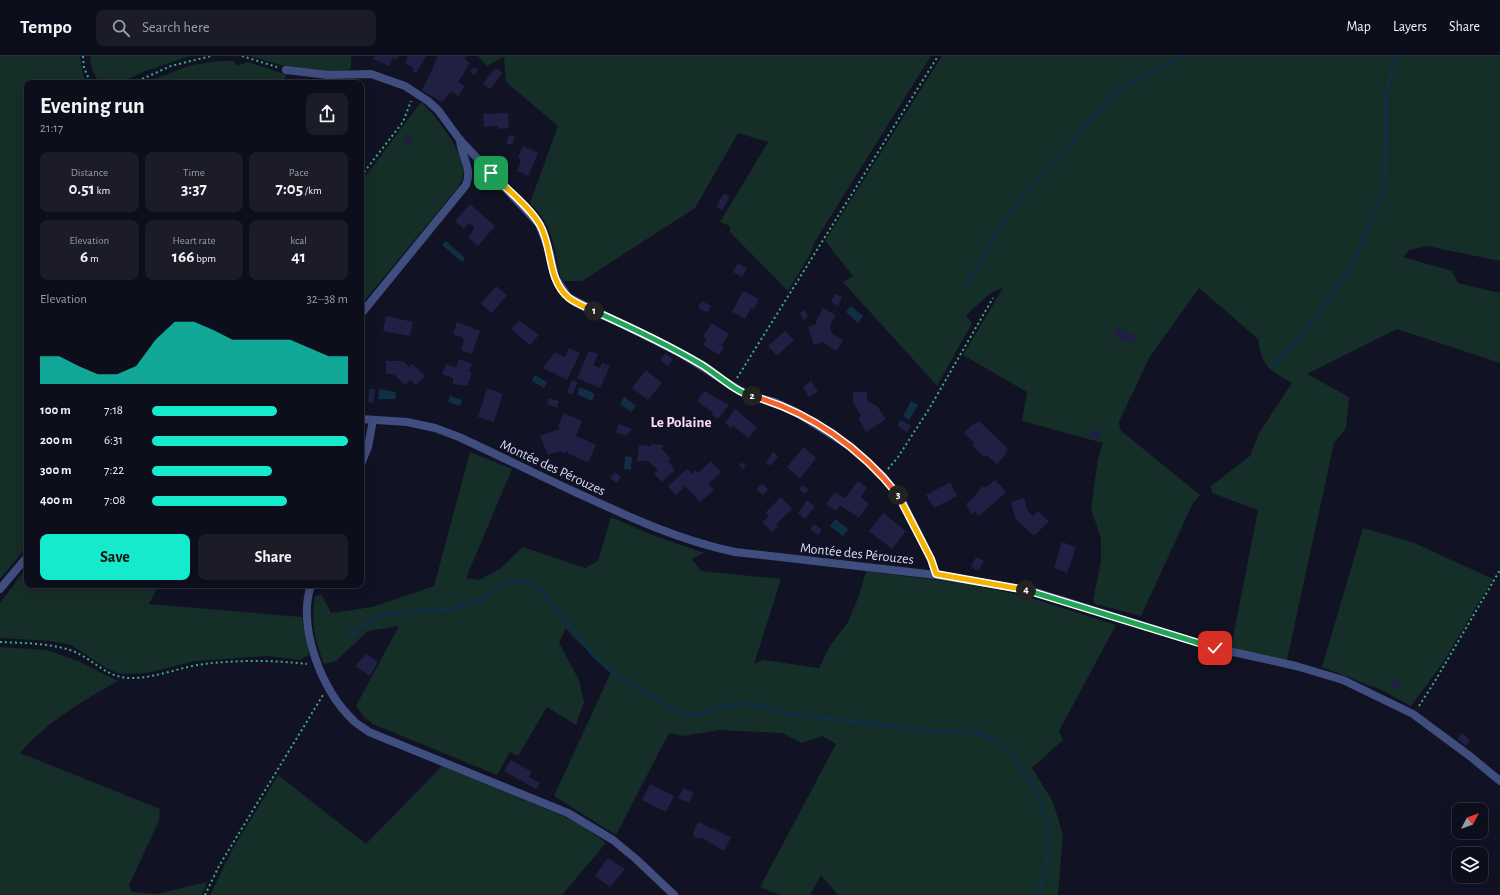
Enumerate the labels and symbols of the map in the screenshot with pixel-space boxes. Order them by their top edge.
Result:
pin [474,156,508,190]
pin: 1 [584,301,604,321]
pin: 2 [742,386,762,406]
district label: Le Polaine [650,415,712,430]
street label: Montée des Pérouzes [498,437,607,498]
pin: 3 [888,485,908,505]
street label: Montée des Pérouzes [799,541,914,567]
pin: 4 [1016,580,1036,600]
pin [1198,631,1232,665]
north arrow [1452,803,1488,839]

